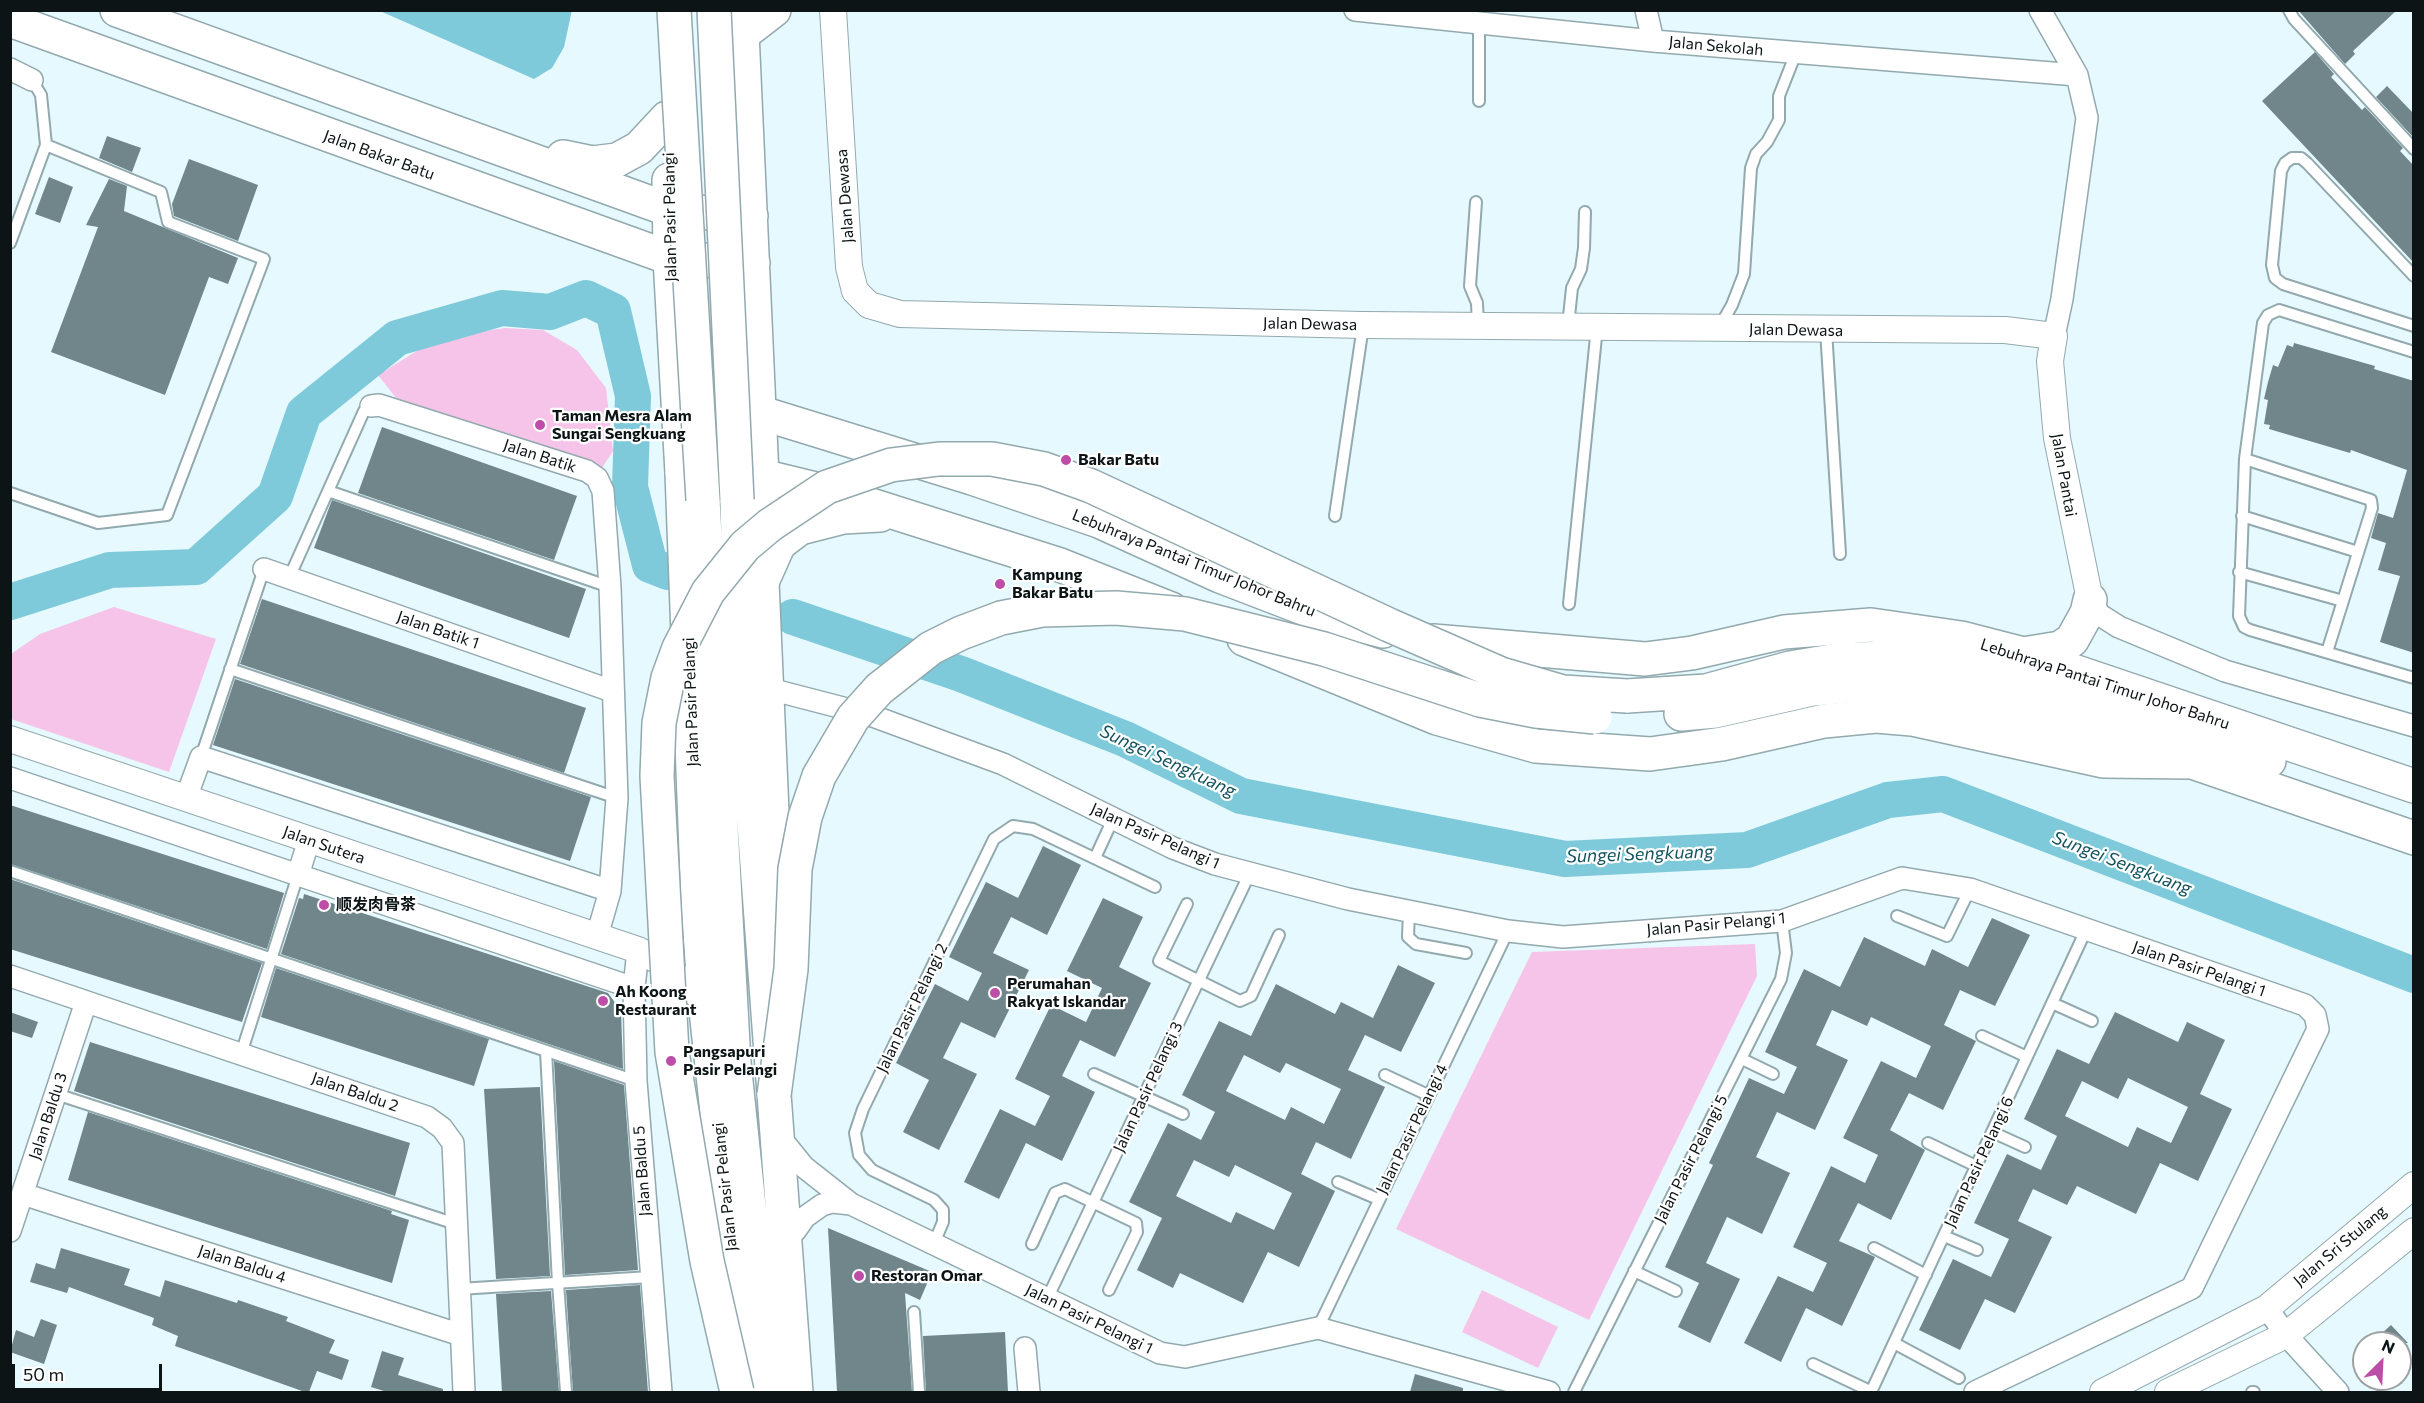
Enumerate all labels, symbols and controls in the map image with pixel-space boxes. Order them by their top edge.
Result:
street label: Jalan Sekolah [1668,32,1764,60]
street label: Jalan Bakar Batu [321,126,437,184]
street label: Jalan Dewasa [832,148,858,244]
street label: Jalan Pasir Pelangi [659,152,681,282]
street label: Jalan Dewasa [1263,314,1357,334]
street label: Jalan Dewasa [1749,320,1843,340]
place label: Taman Mesra Alam Sungai Sengkuang [552,406,692,444]
marker: Taman Mesra Alam Sungai Sengkuang [533,418,547,432]
street label: Jalan Pantai [2047,432,2081,518]
street label: Jalan Batik [501,435,579,477]
place label: Bakar Batu [1078,450,1159,470]
marker: Bakar Batu [1059,453,1073,467]
street label: Lebuhraya Pantai Timur Johor Bahru [1069,505,1319,621]
place label: Kampung Bakar Batu [1012,565,1093,603]
marker: Kampung Bakar Batu [993,577,1007,591]
street label: Jalan Batik 1 [394,607,482,653]
street label: Lebuhraya Pantai Timur Johor Bahru [1978,635,2232,733]
street label: Jalan Pasir Pelangi [679,637,703,767]
water label: Sungei Sengkuang [1097,720,1239,802]
street label: Jalan Pasir Pelangi 1 [1087,799,1223,873]
street label: Jalan Sutera [280,822,368,868]
water label: Sungei Sengkuang [2049,826,2195,900]
water label: Sungei Sengkuang [1566,841,1714,867]
place label: 顺发肉骨茶 [336,895,416,915]
marker: 顺发肉骨茶 [317,898,331,912]
street label: Jalan Pasir Pelangi 1 [1646,908,1786,940]
street label: Jalan Pasir Pelangi 1 [2130,937,2268,1001]
street label: Jalan Pasir Pelangi 2 [872,940,952,1076]
place label: Perumahan Rakyat Iskandar [1007,974,1126,1012]
place label: Ah Koong Restaurant [615,982,696,1020]
marker: Perumahan Rakyat Iskandar [988,986,1002,1000]
marker: Ah Koong Restaurant [596,994,610,1008]
street label: Jalan Pasir Pelangi 3 [1109,1019,1187,1155]
place label: Pangsapuri Pasir Pelangi [683,1042,777,1080]
marker: Pangsapuri Pasir Pelangi [664,1054,678,1068]
street label: Jalan Pasir Pelangi 4 [1372,1061,1452,1197]
street label: Jalan Baldu 2 [309,1068,401,1116]
street label: Jalan Baldu 3 [25,1070,71,1162]
street label: Jalan Pasir Pelangi 5 [1650,1091,1732,1227]
street label: Jalan Pasir Pelangi 6 [1940,1093,2018,1231]
street label: Jalan Pasir Pelangi [709,1122,741,1252]
street label: Jalan Baldu 5 [629,1125,655,1217]
street label: Jalan Sri Stulang [2290,1201,2390,1291]
street label: Jalan Baldu 4 [196,1241,288,1287]
place label: Restoran Omar [871,1266,983,1286]
marker: Restoran Omar [852,1269,866,1283]
street label: Jalan Pasir Pelangi 1 [1022,1280,1156,1358]
north arrow [2352,1331,2412,1391]
text: N [2379,1335,2398,1357]
scale bar [15,1352,165,1390]
text: 50 m [23,1363,64,1385]

